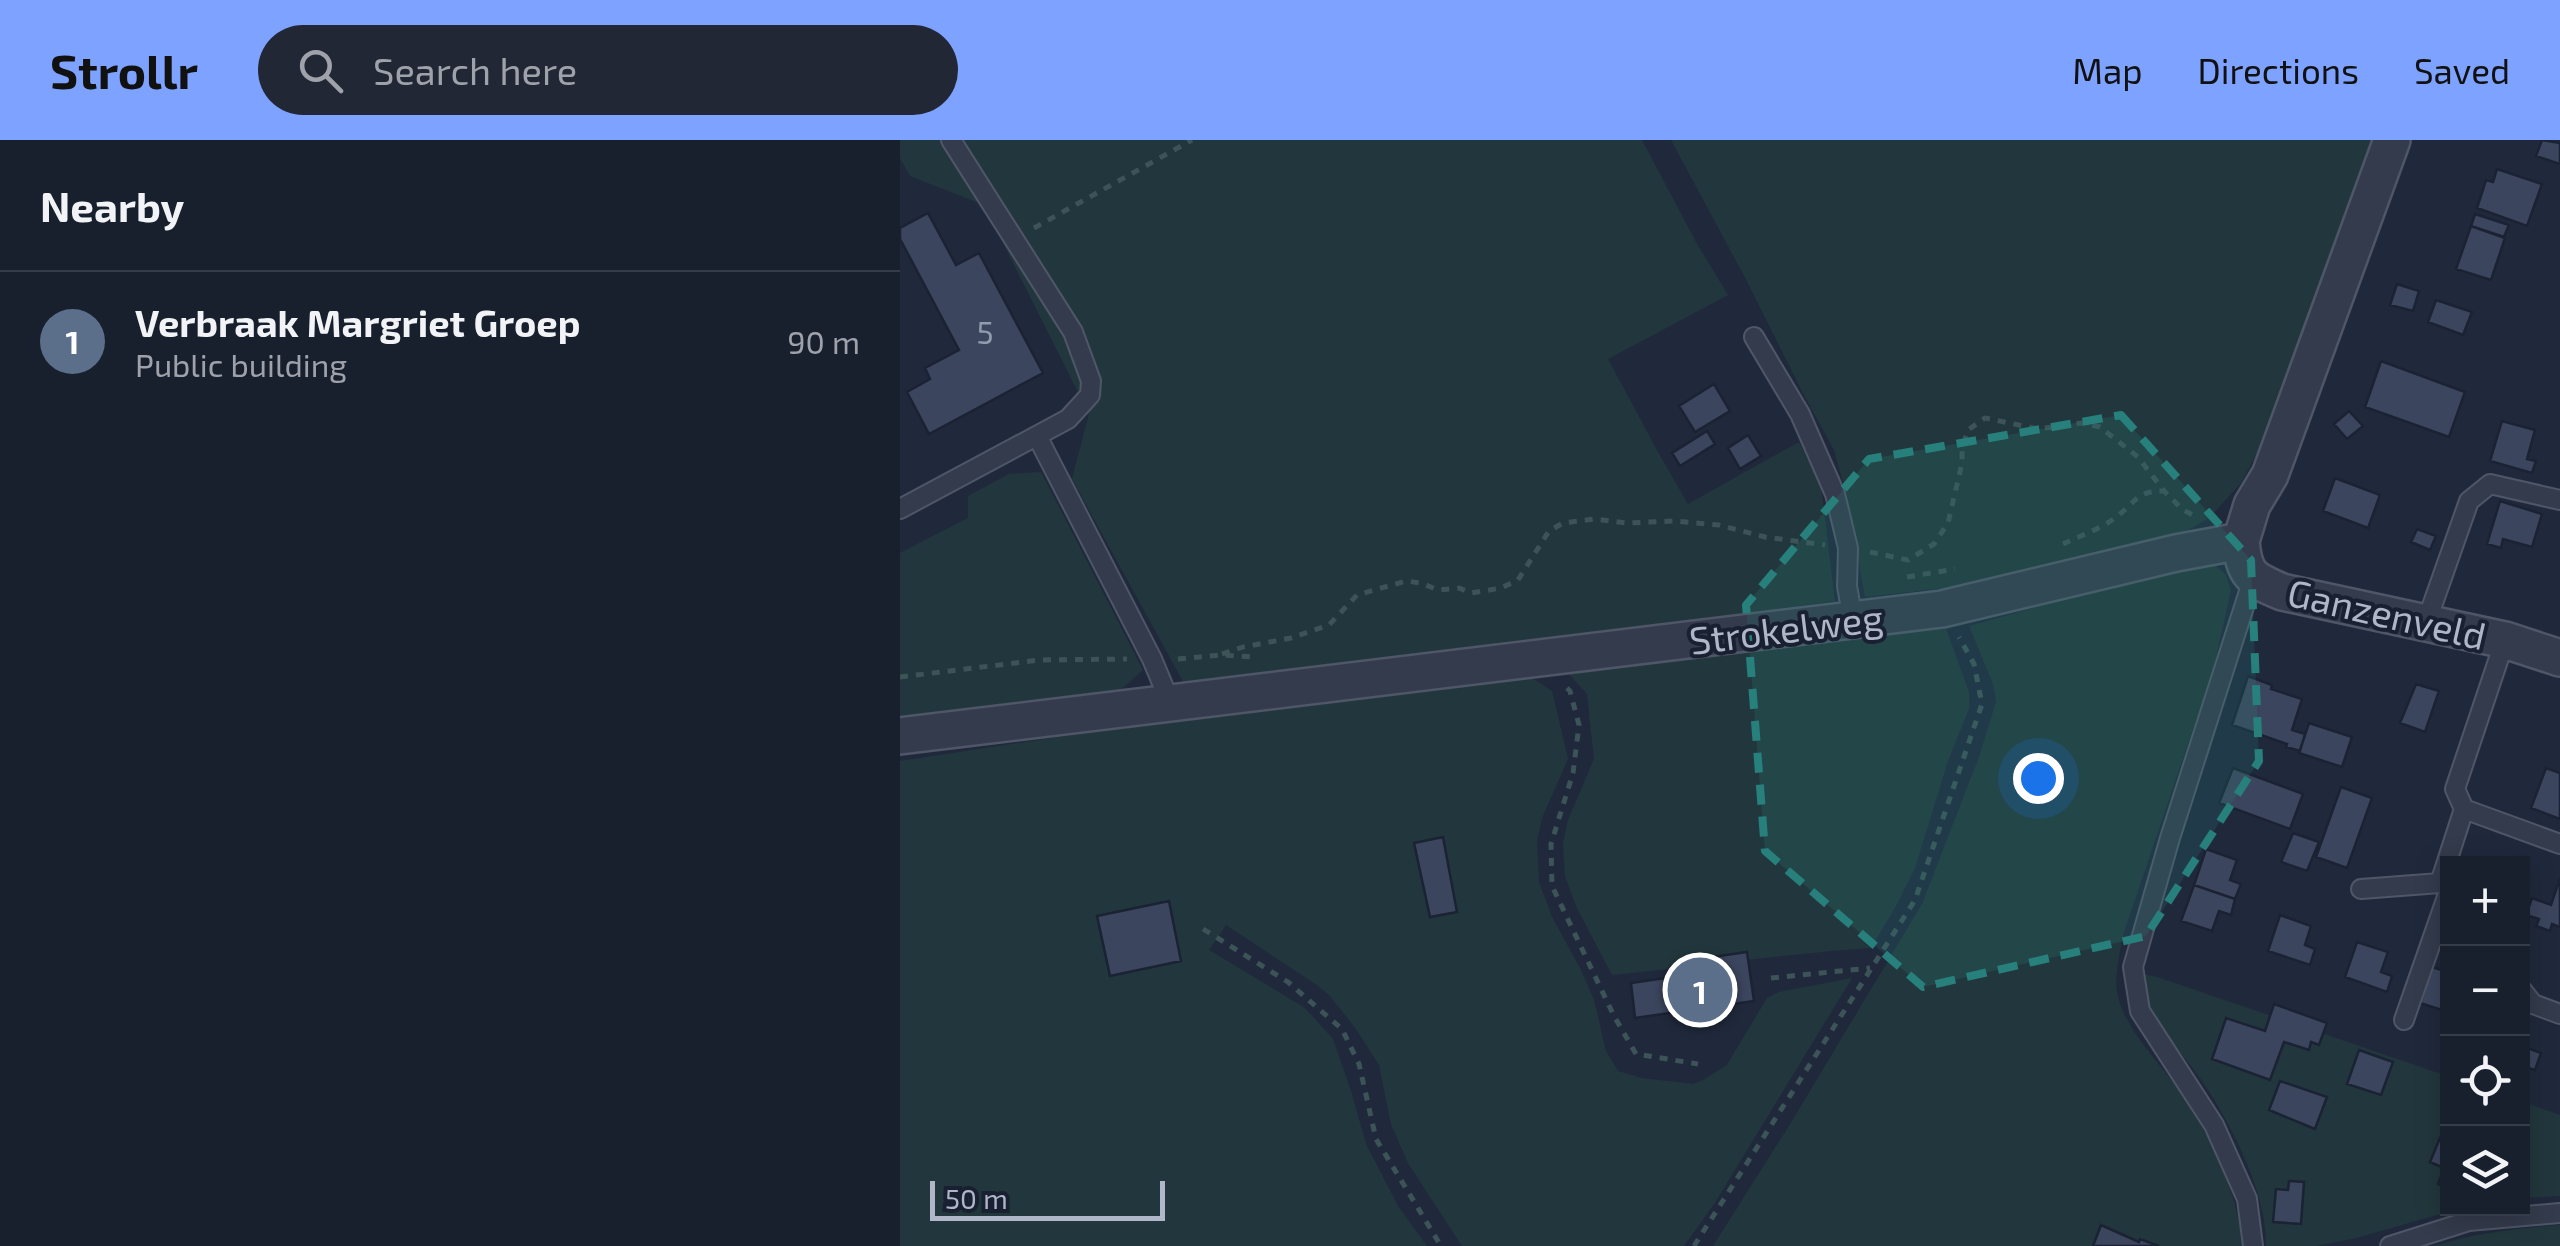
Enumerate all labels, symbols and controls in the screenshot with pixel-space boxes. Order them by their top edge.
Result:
search box [258,25,958,115]
text: Strollr [50,41,198,99]
icon: search [293,43,348,98]
text: Search here [373,47,577,93]
text: Map [2072,49,2143,91]
text: Directions [2198,49,2359,91]
text: Saved [2414,49,2510,91]
text: Nearby [40,180,184,230]
text: Verbraak Margriet Groep [135,299,581,345]
house number: 5 [976,312,994,350]
text: 1 [66,322,79,360]
text: 90 m [787,322,860,360]
text: Public building [135,345,347,383]
street label: Ganzenveld [2283,568,2491,658]
street label: Strokelweg [1687,593,1885,663]
your location [2013,753,2064,804]
map controls [2440,856,2530,1216]
button: + [2440,856,2530,946]
button: − [2440,946,2530,1036]
pin: 1 [1668,952,1732,1028]
button: locate [2440,1036,2530,1126]
button: layers [2440,1126,2530,1216]
scale bar [930,1176,1165,1220]
text: 50 m [945,1181,1008,1215]

